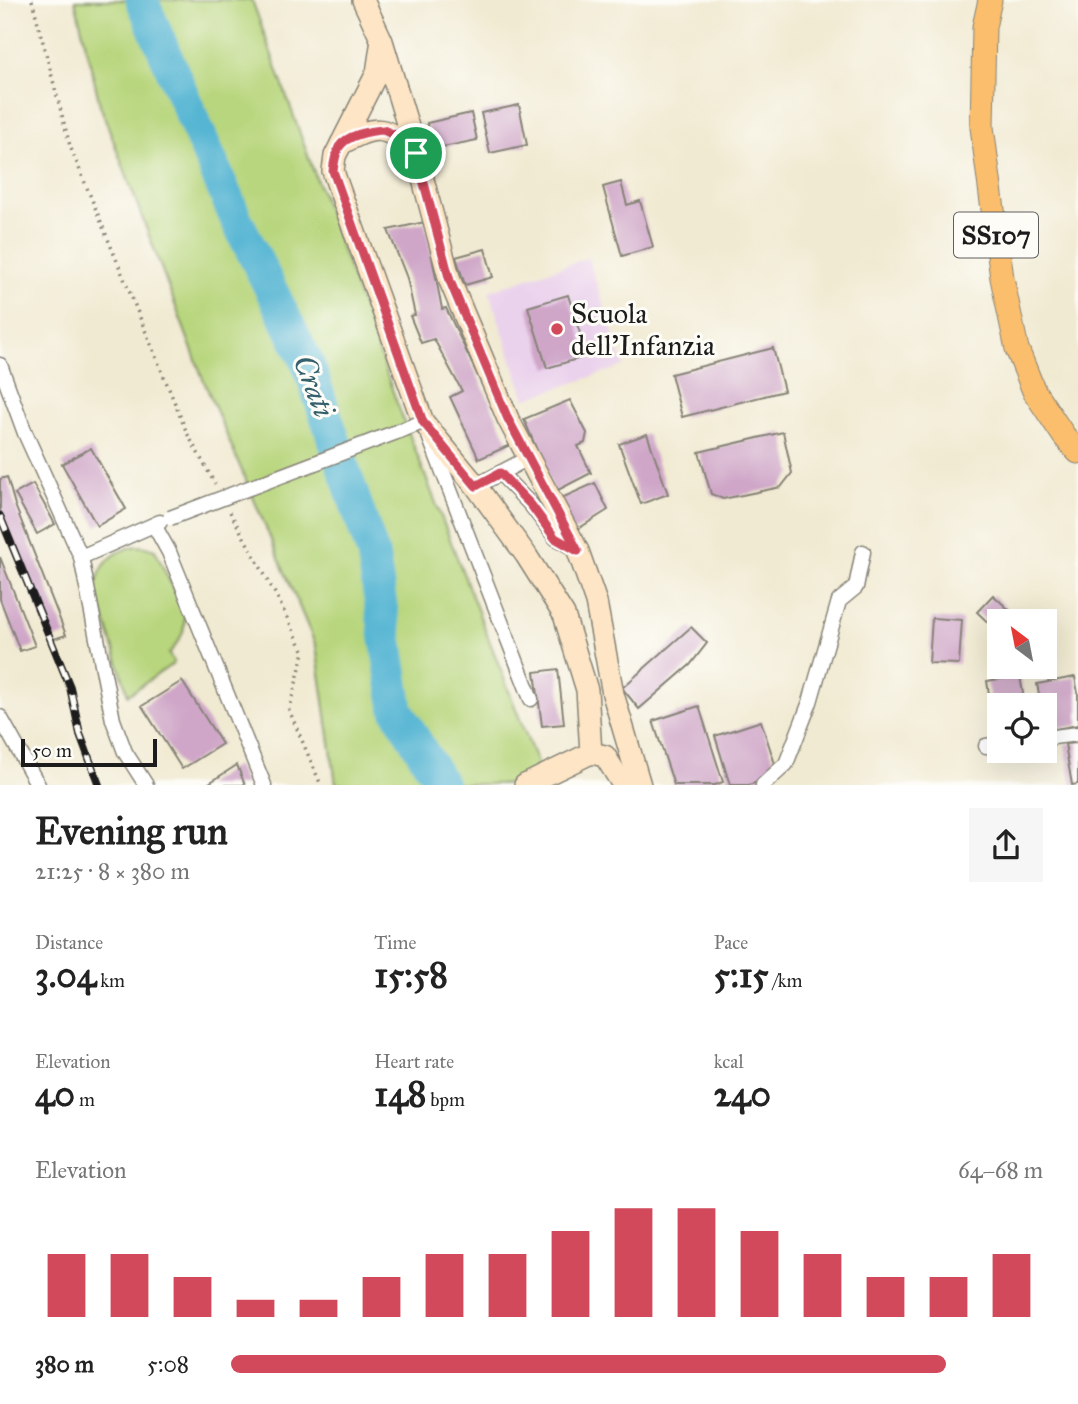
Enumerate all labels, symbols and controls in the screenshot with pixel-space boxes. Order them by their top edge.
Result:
pin [386,123,446,183]
icon: arrive [397,134,435,172]
road number: SS107 [954,212,1038,258]
place label: Scuola dell'Infanzia [571,296,715,363]
marker: Scuola dell'Infanzia [549,321,565,337]
water label: Crati [286,350,342,422]
north arrow [987,609,1057,679]
map controls [987,609,1057,763]
button: locate [987,693,1057,763]
scale bar [21,736,158,767]
text: 50 m [32,739,72,762]
text: Evening run [35,808,228,854]
button: share [969,808,1043,882]
text: 21:25 · 8 × 380 m [35,857,190,885]
text: Distance [35,931,103,954]
text: Time [374,931,416,954]
text: Pace [714,931,748,954]
text: 3.04 [35,954,96,997]
text: 15:58 [374,954,448,997]
text: 5:15 [714,954,769,997]
text: km [96,969,125,992]
text: /km [769,969,803,992]
text: Elevation [35,1050,110,1073]
text: Heart rate [374,1050,454,1073]
text: kcal [714,1050,744,1073]
text: 40 [35,1073,75,1116]
text: 148 [374,1073,426,1116]
text: 240 [714,1073,771,1116]
text: m [75,1088,95,1111]
text: bpm [426,1088,465,1111]
text: Elevation [35,1156,126,1184]
text: 64–68 m [958,1156,1043,1184]
text: 380 m [35,1350,94,1378]
text: 5:08 [147,1350,189,1378]

